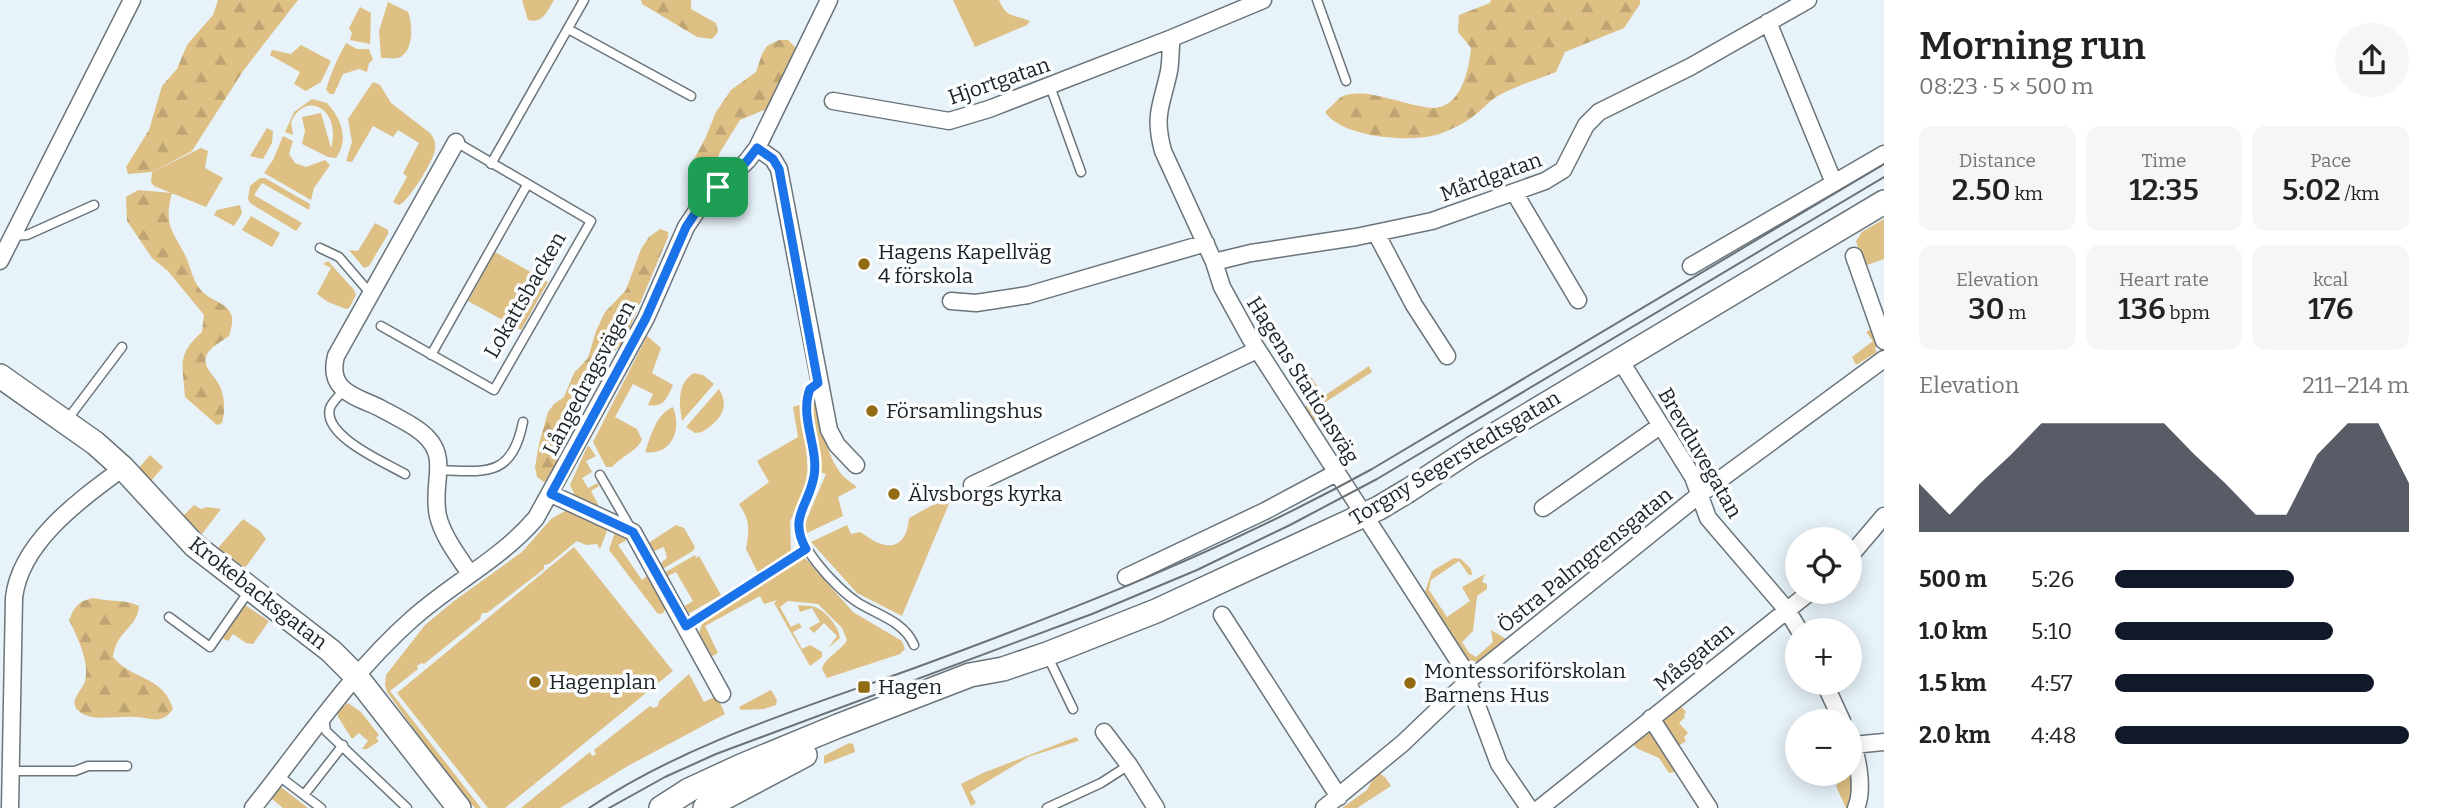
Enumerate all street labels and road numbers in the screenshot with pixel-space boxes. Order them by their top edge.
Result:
street label: Hjortgatan [945,51,1053,111]
street label: Mårdgatan [1437,147,1545,207]
street label: Lokattsbacken [478,227,572,363]
street label: Hagens Stationsväg [1241,292,1365,469]
street label: Långedragsvägen [537,296,641,460]
street label: Brevduvegatan [1652,383,1748,523]
street label: Torgny Segerstedtsgatan [1345,385,1565,531]
street label: Östra Palmgrensgatan [1492,482,1678,638]
street label: Krokebacksgatan [184,531,332,655]
street label: Måsgatan [1649,617,1739,697]

